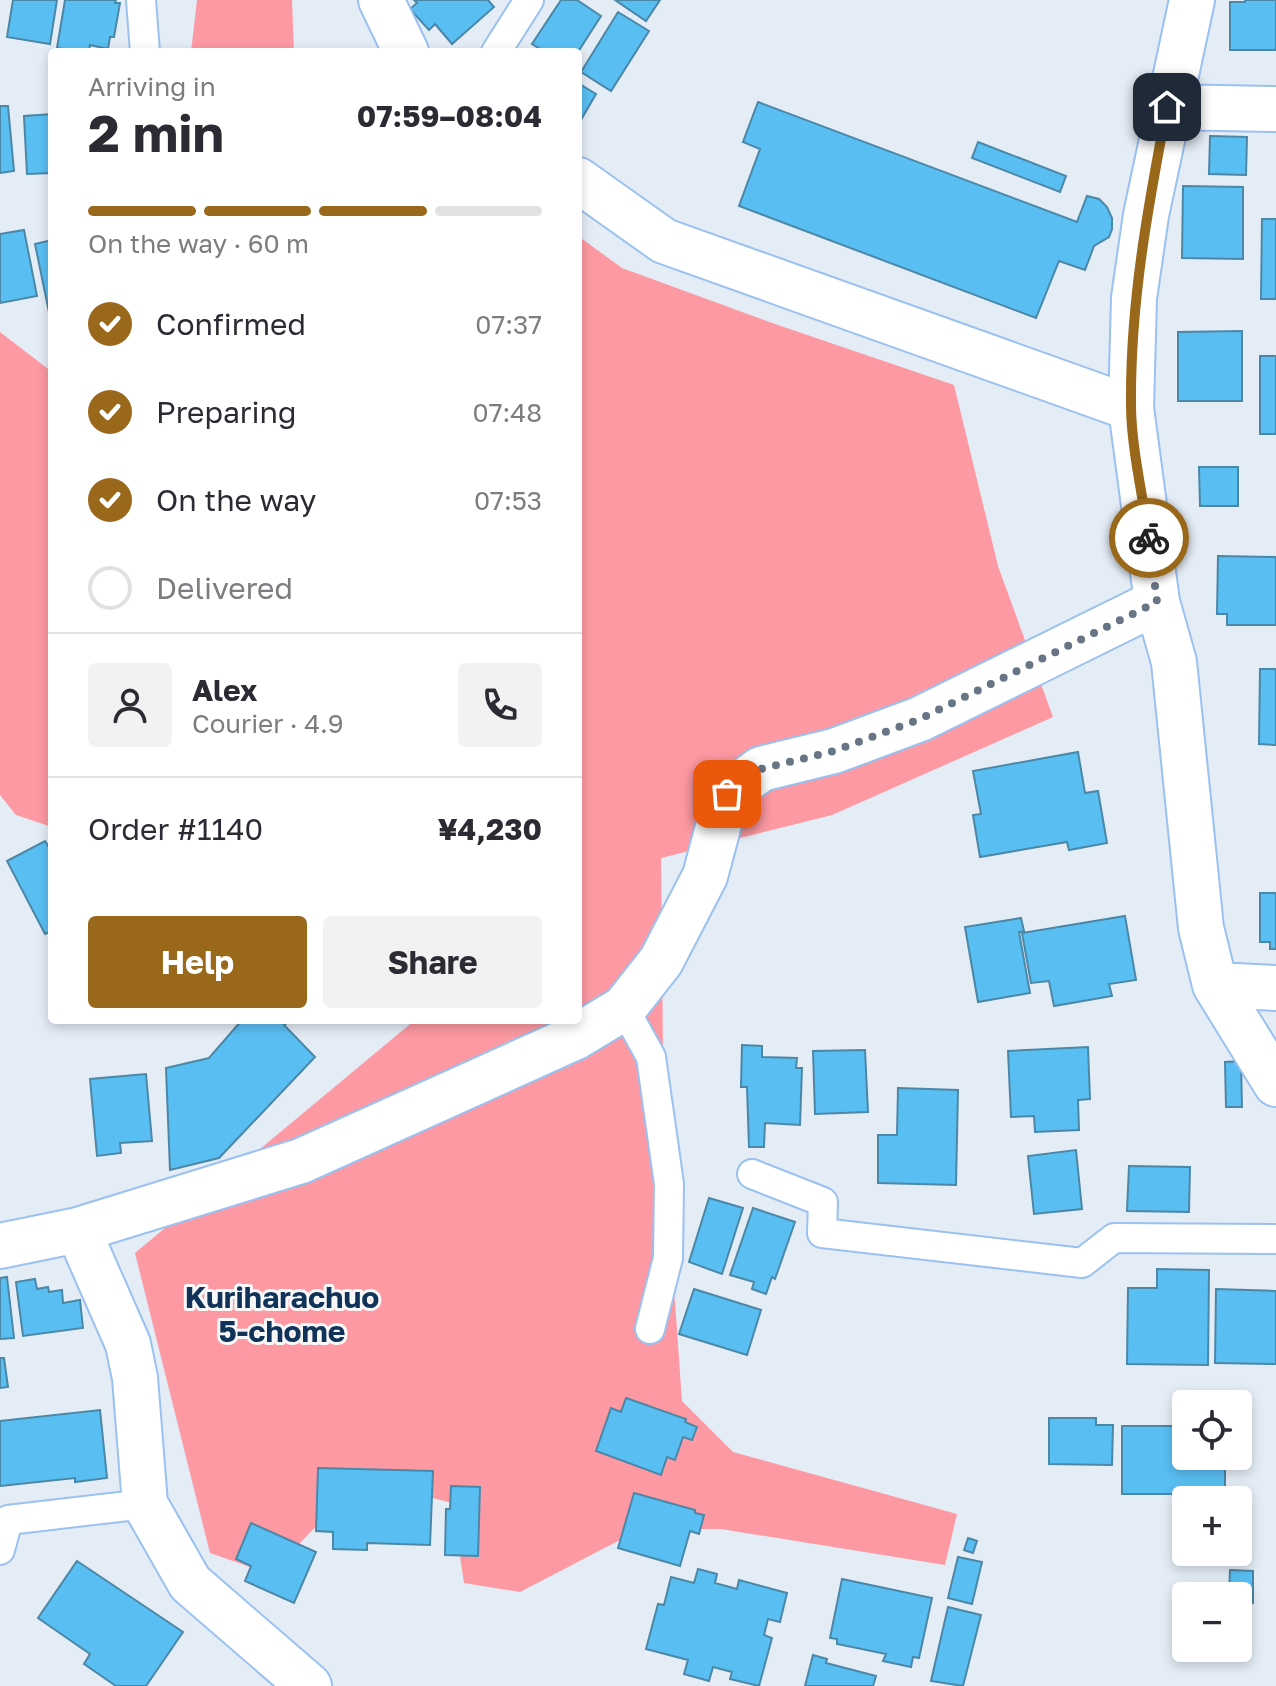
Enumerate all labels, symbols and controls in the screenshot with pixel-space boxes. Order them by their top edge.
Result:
text: Arriving in [88,71,216,102]
pin [1133,73,1201,141]
icon: home [1145,85,1189,129]
text: 07:59–08:04 [357,98,542,134]
text: 2 min [88,101,224,163]
text: On the way · 60 m [88,228,309,259]
icon: check [88,302,132,346]
text: Confirmed [156,306,306,342]
text: 07:37 [475,309,542,340]
icon: check [88,390,132,434]
text: Preparing [156,394,297,430]
text: 07:48 [473,397,542,428]
icon: check [88,478,132,522]
text: On the way [156,482,316,518]
text: 07:53 [474,485,542,516]
courier [1109,498,1189,578]
icon: bike [1127,516,1171,560]
text: Delivered [156,570,293,606]
button: person [88,663,172,747]
button: phone [458,663,542,747]
text: Alex [192,672,257,708]
text: Courier · 4.9 [192,708,344,739]
pin [693,760,761,828]
icon: bag [705,772,749,816]
text: Order #1140 [88,811,263,847]
text: ¥4,230 [438,811,542,847]
button: Help [88,916,307,1008]
button: Share [323,916,542,1008]
district label: Kuriharachuo 5-chome [185,1279,379,1349]
map controls [1172,1390,1252,1662]
button: locate [1172,1390,1252,1470]
button: + [1172,1486,1252,1566]
button: − [1172,1582,1252,1662]

